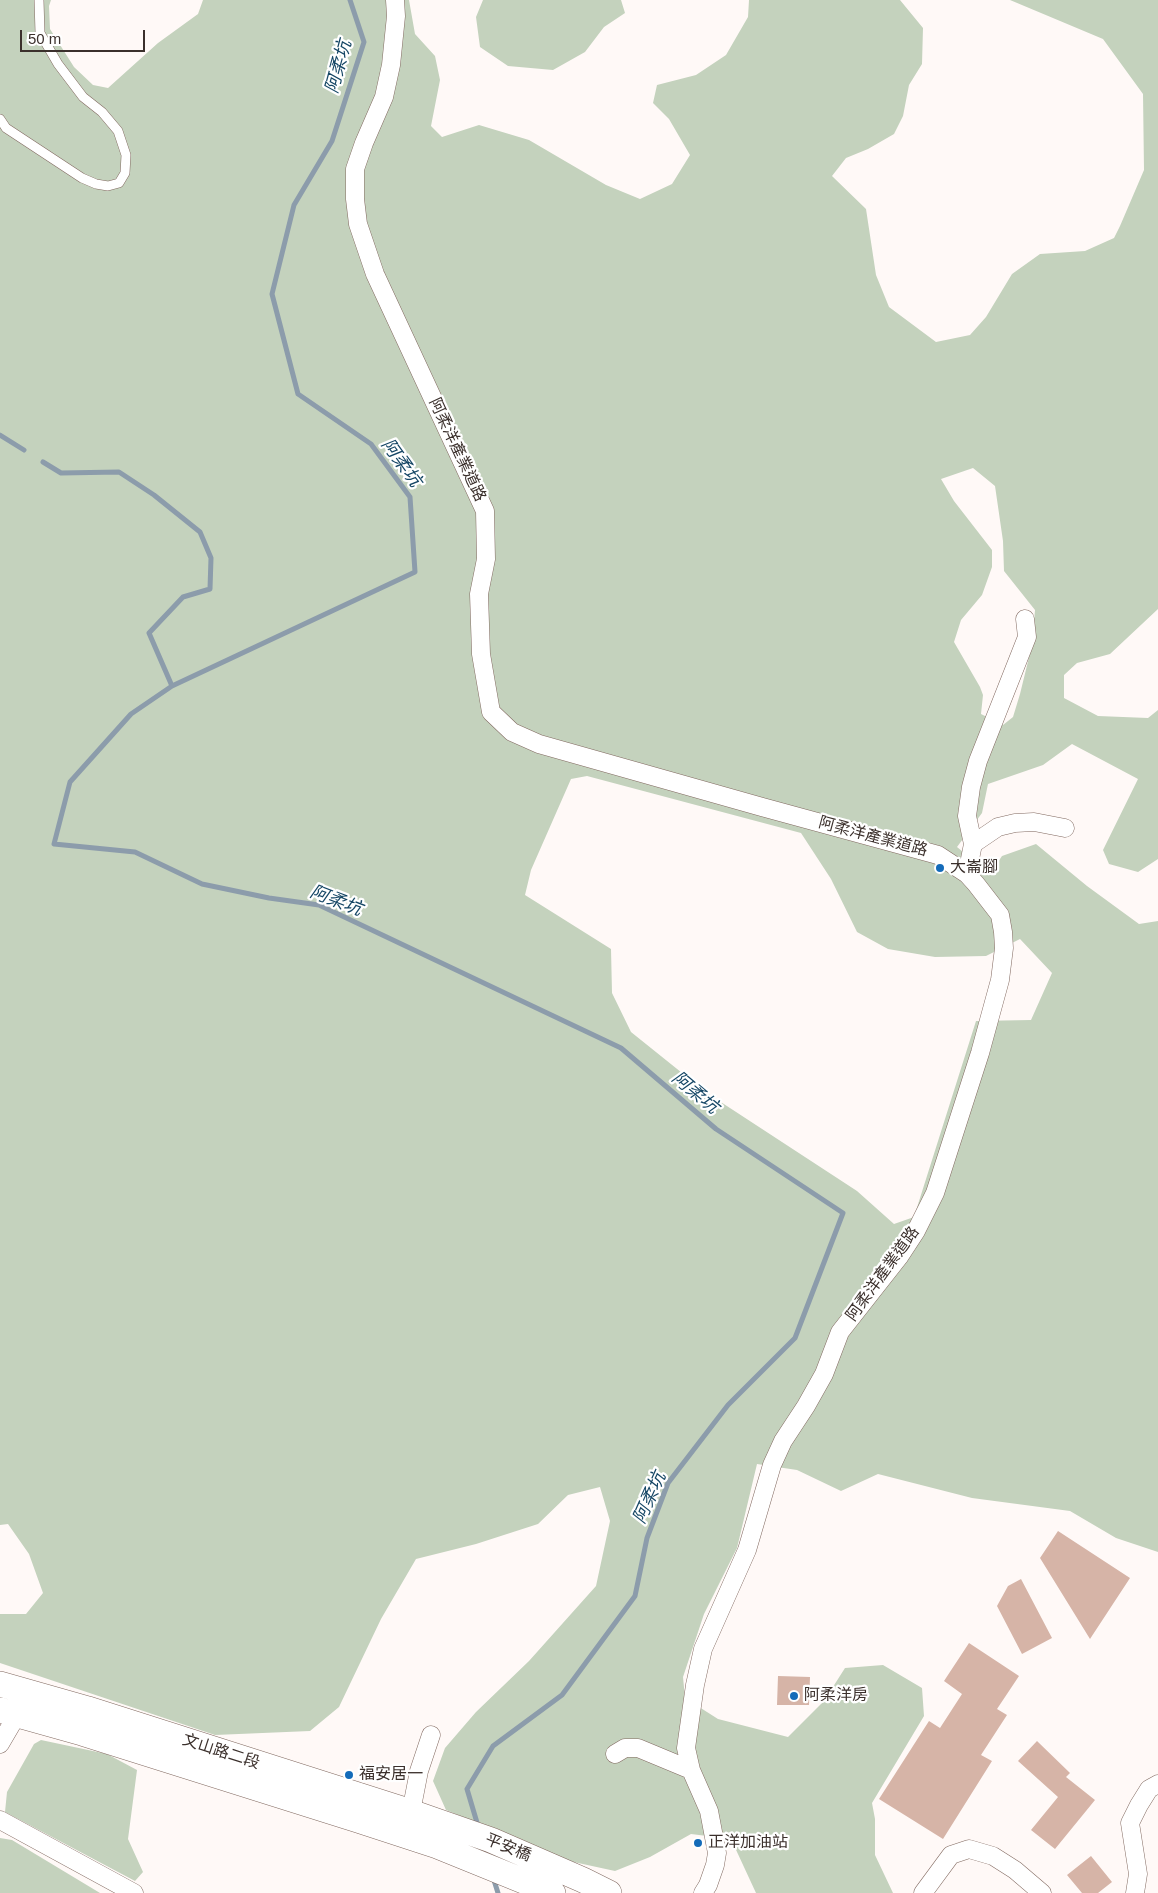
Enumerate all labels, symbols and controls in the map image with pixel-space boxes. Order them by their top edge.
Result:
scale bar [22,20,148,52]
text: 50 m [28,30,61,47]
water label: 阿柔坑 [322,38,356,96]
street label: 阿柔洋產業道路 [425,395,489,505]
water label: 阿柔坑 [376,435,426,491]
street label: 阿柔洋產業道路 [816,813,930,861]
place label: 大崙腳 [950,858,998,878]
marker: 大崙腳 [934,862,946,874]
water label: 阿柔坑 [307,881,365,921]
water label: 阿柔坑 [667,1067,723,1119]
street label: 阿柔洋產業道路 [842,1223,924,1325]
water label: 阿柔坑 [629,1469,671,1527]
place label: 阿柔洋房 [804,1686,868,1706]
marker: 阿柔洋房 [788,1690,800,1702]
street label: 文山路二段 [180,1731,262,1773]
place label: 福安居一 [359,1765,423,1785]
marker: 福安居一 [343,1769,355,1781]
street label: 平安橋 [482,1830,534,1866]
place label: 正洋加油站 [708,1833,788,1853]
marker: 正洋加油站 [692,1837,704,1849]

